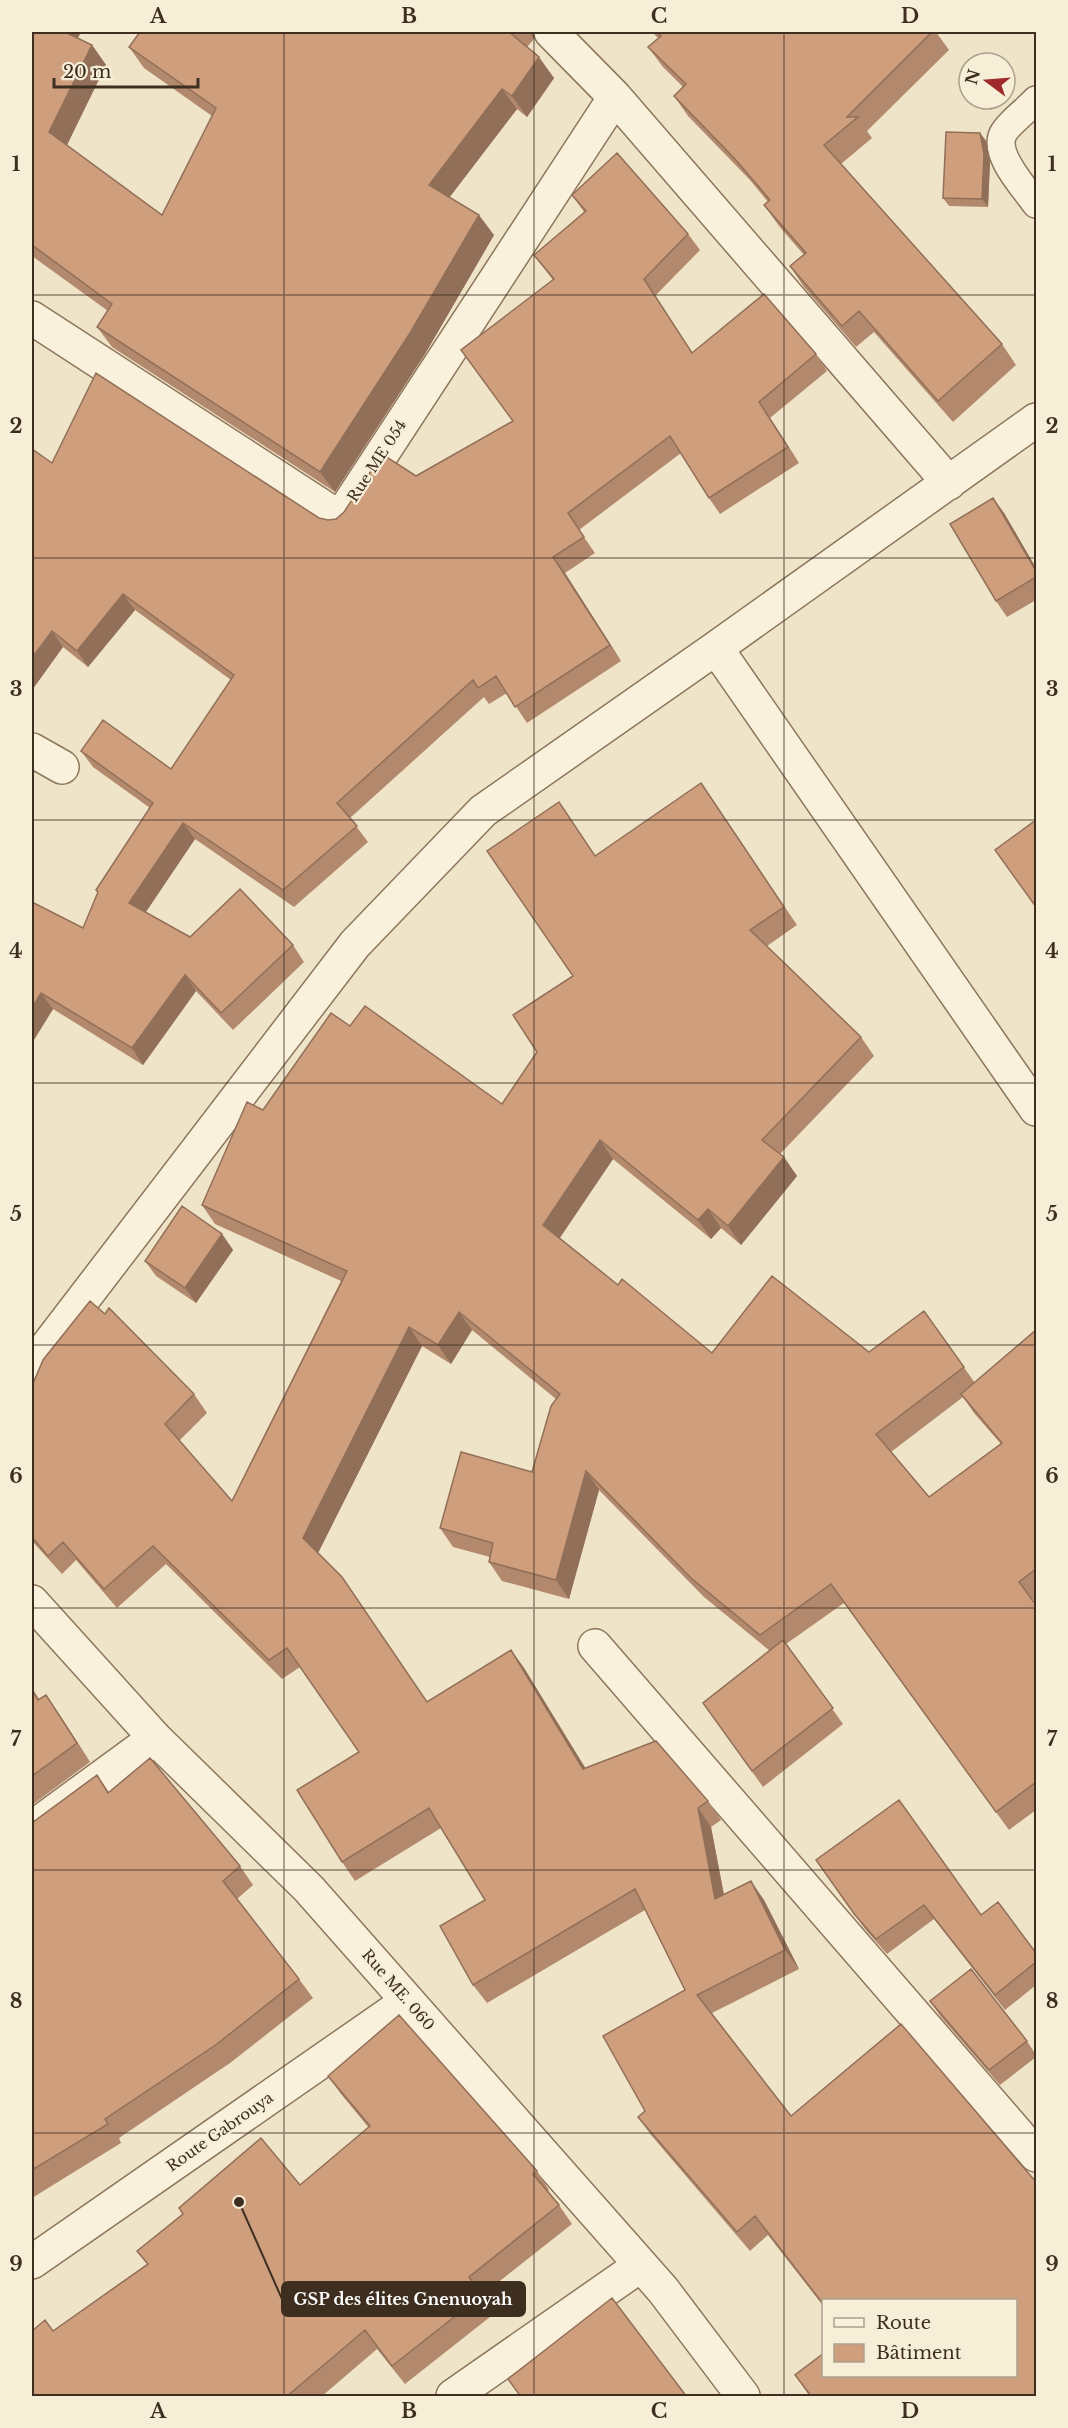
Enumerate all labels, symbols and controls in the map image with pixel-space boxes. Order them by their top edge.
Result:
text: A [149,4,167,28]
text: B [401,4,417,28]
text: C [651,4,667,28]
text: D [901,4,919,28]
scale bar [54,51,198,89]
north arrow [957,51,1017,111]
text: 20 m [63,61,111,83]
text: N [961,67,984,87]
text: 1 [12,152,21,176]
text: 1 [1048,152,1057,176]
text: 2 [9,414,23,438]
text: 2 [1045,414,1059,438]
street label: Rue ME 054 [343,416,410,505]
text: 3 [10,677,22,701]
text: 3 [1046,677,1058,701]
text: 4 [9,939,23,963]
text: 4 [1045,939,1059,963]
text: 5 [10,1202,22,1226]
text: 5 [1046,1202,1058,1226]
text: 6 [9,1464,23,1488]
text: 6 [1045,1464,1059,1488]
text: 7 [11,1727,22,1751]
text: 7 [1047,1727,1058,1751]
street label: Rue ME. 060 [358,1945,439,2034]
text: 8 [10,1989,22,2013]
text: 8 [1046,1989,1058,2013]
street label: Route Gabrouya [163,2087,277,2175]
text: 9 [9,2252,23,2276]
text: 9 [1045,2252,1059,2276]
callout: GSP des élites Gnenuoyah [282,2282,525,2316]
text: GSP des élites Gnenuoyah [294,2289,513,2309]
legend [822,2299,1017,2377]
text: Route [876,2312,931,2334]
text: Bâtiment [876,2342,962,2364]
text: A [149,2399,167,2423]
text: B [401,2399,417,2423]
text: C [651,2399,667,2423]
text: D [901,2399,919,2423]

